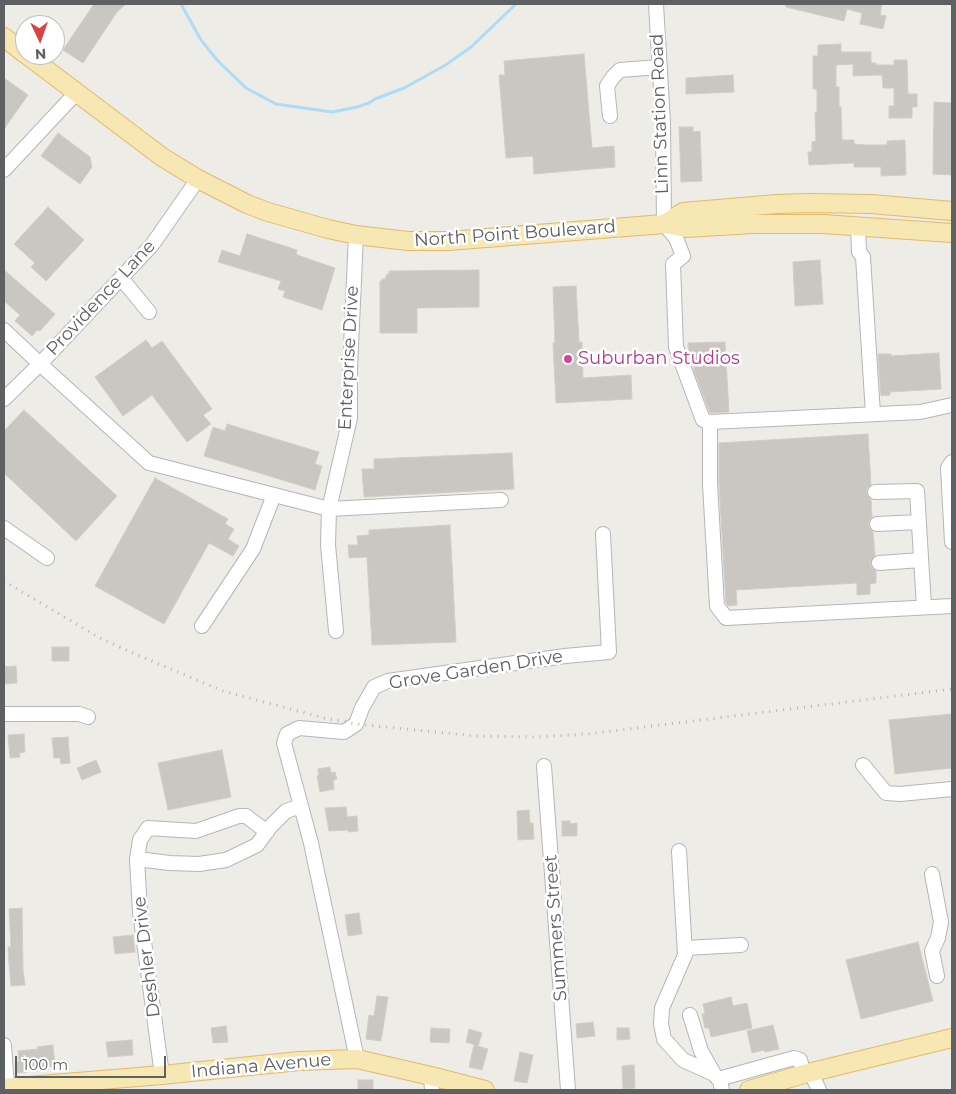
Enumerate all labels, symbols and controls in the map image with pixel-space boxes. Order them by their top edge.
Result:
north arrow [15,15,65,65]
street label: Linn Station Road [646,33,674,195]
text: N [35,45,47,63]
street label: North Point Boulevard [413,216,617,252]
street label: Providence Lane [42,236,160,360]
street label: Enterprise Drive [334,285,364,431]
place label: Suburban Studios [578,348,740,370]
marker: Suburban Studios [562,353,574,365]
street label: Grove Garden Drive [388,646,564,694]
street label: Summers Street [540,854,572,1002]
street label: Deshler Drive [129,895,165,1019]
scale bar [18,1046,169,1078]
street label: Indiana Avenue [190,1049,332,1083]
text: 100 m [23,1055,68,1074]

